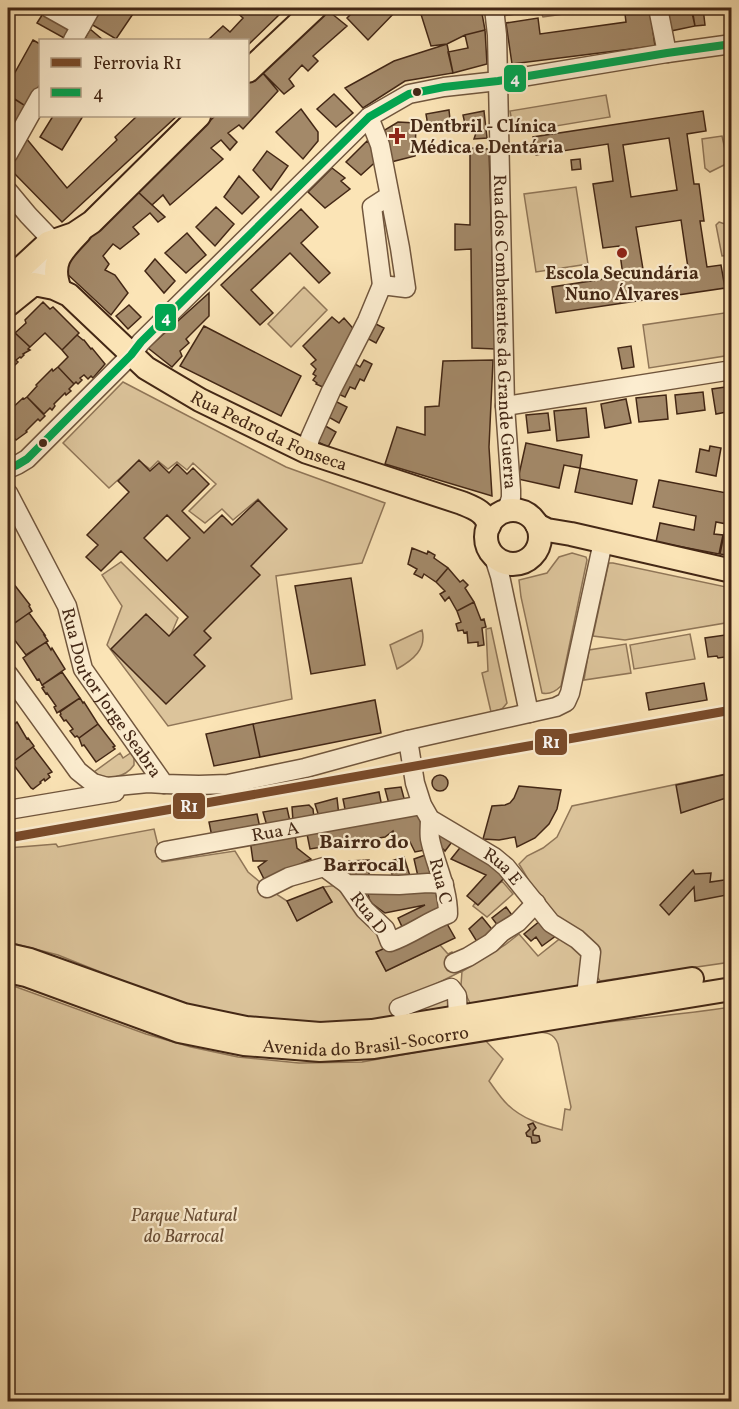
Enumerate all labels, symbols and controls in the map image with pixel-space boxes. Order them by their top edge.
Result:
legend [39,39,249,117]
text: Ferrovia R1 [93,52,182,77]
line badge: 4 [503,64,527,93]
text: 4 [510,69,520,91]
text: 4 [93,82,104,107]
unlabelled marker [411,86,423,98]
place label: Dentbril - Clínica Médica e Dentária [410,115,564,161]
marker: Dentbril - Clínica Médica e Dentária [388,127,406,145]
street label: Rua dos Combatentes da Grande Guerra [486,174,522,490]
marker: Escola Secundária Nuno Álvares [615,246,629,260]
place label: Escola Secundária Nuno Álvares [545,262,699,308]
line badge: 4 [154,303,177,332]
text: 4 [161,308,171,330]
street label: Rua Pedro da Fonseca [185,386,350,478]
unlabelled marker [37,437,49,449]
street label: Rua Doutor Jorge Seabra [54,605,167,783]
line badge: R1 [534,728,568,756]
text: R1 [542,733,560,755]
line badge: R1 [172,792,206,820]
text: R1 [180,797,198,819]
street label: Rua A [250,816,302,849]
district label: Bairro do Barrocal [319,829,409,880]
street label: Rua E [478,842,527,892]
street label: Rua C [422,856,457,907]
street label: Rua D [343,887,392,941]
street label: Avenida do Brasil-Socorro [262,1021,471,1064]
park label: Parque Natural do Barrocal [131,1204,238,1250]

